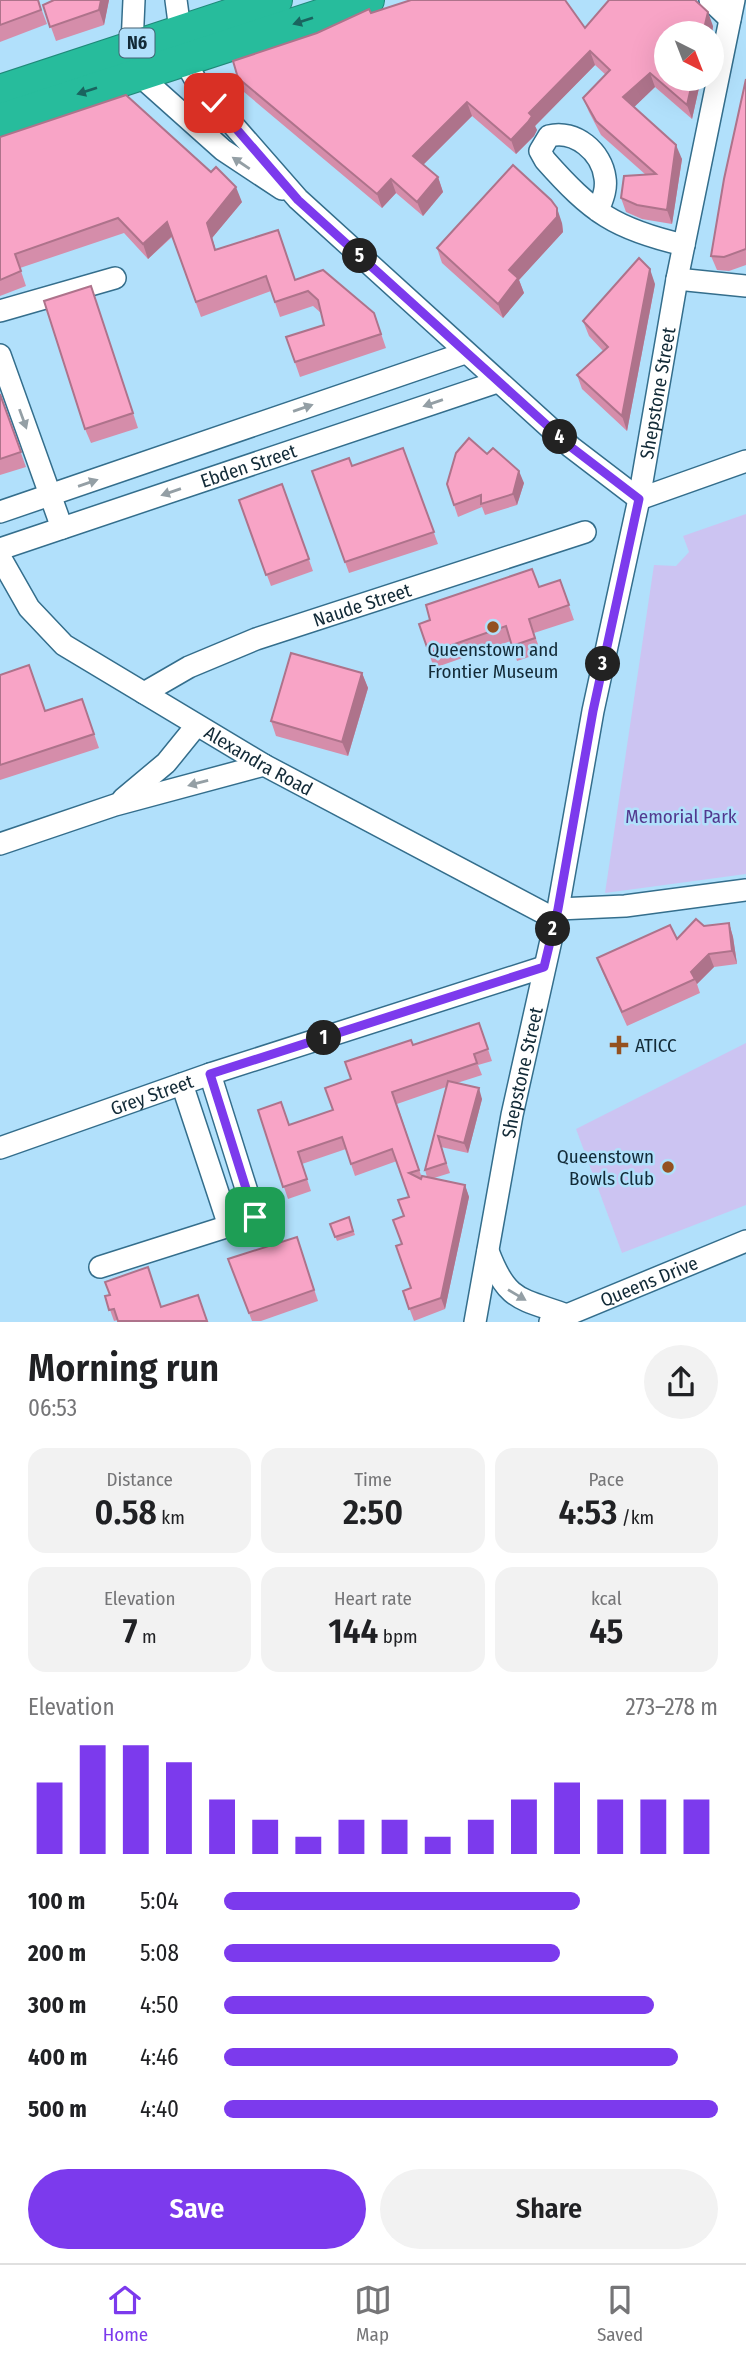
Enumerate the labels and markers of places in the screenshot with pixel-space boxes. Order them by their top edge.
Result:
pin [184,73,244,133]
pin: 5 [342,238,378,274]
pin: 4 [542,420,578,454]
marker: Queenstown and Frontier Museum [485,619,501,635]
place label: Queenstown and Frontier Museum [427,638,559,683]
pin: 3 [586,646,620,682]
pin: 2 [536,912,570,946]
pin: 1 [306,1020,342,1056]
place label: ATICC [635,1034,677,1057]
marker: ATICC [609,1035,629,1055]
place label: Queenstown Bowls Club [557,1145,654,1190]
marker: Queenstown Bowls Club [660,1159,676,1175]
pin [225,1187,285,1247]

